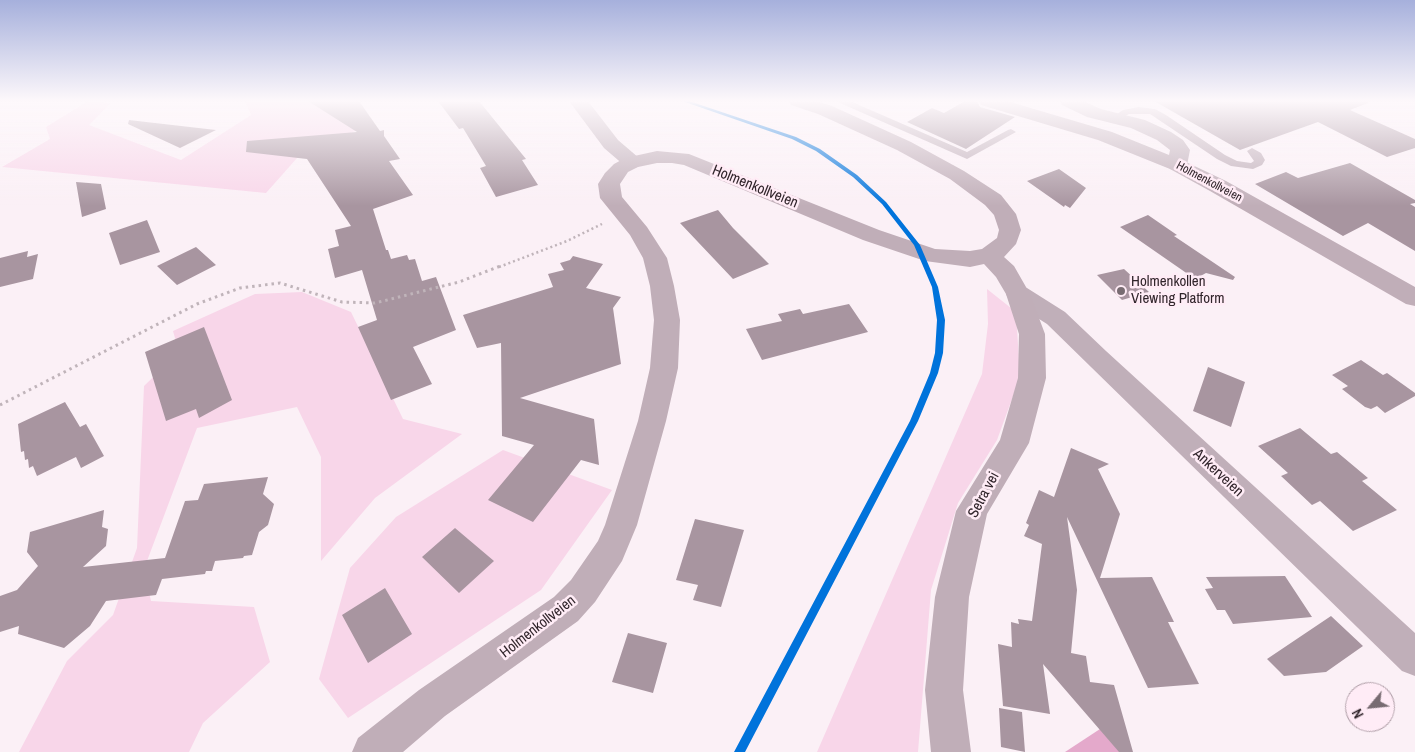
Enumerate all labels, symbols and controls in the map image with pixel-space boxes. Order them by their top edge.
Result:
street label: Holmenkollveien [1174,159,1244,205]
street label: Holmenkollveien [709,162,801,212]
place label: Holmenkollen Viewing Platform [1131,273,1224,308]
marker: Holmenkollen Viewing Platform [1115,285,1127,297]
street label: Ankerveien [1189,445,1247,501]
street label: Setra vei [964,469,1004,521]
street label: Holmenkollveien [497,592,579,662]
north arrow [1345,682,1395,732]
text: N [1348,706,1368,721]

